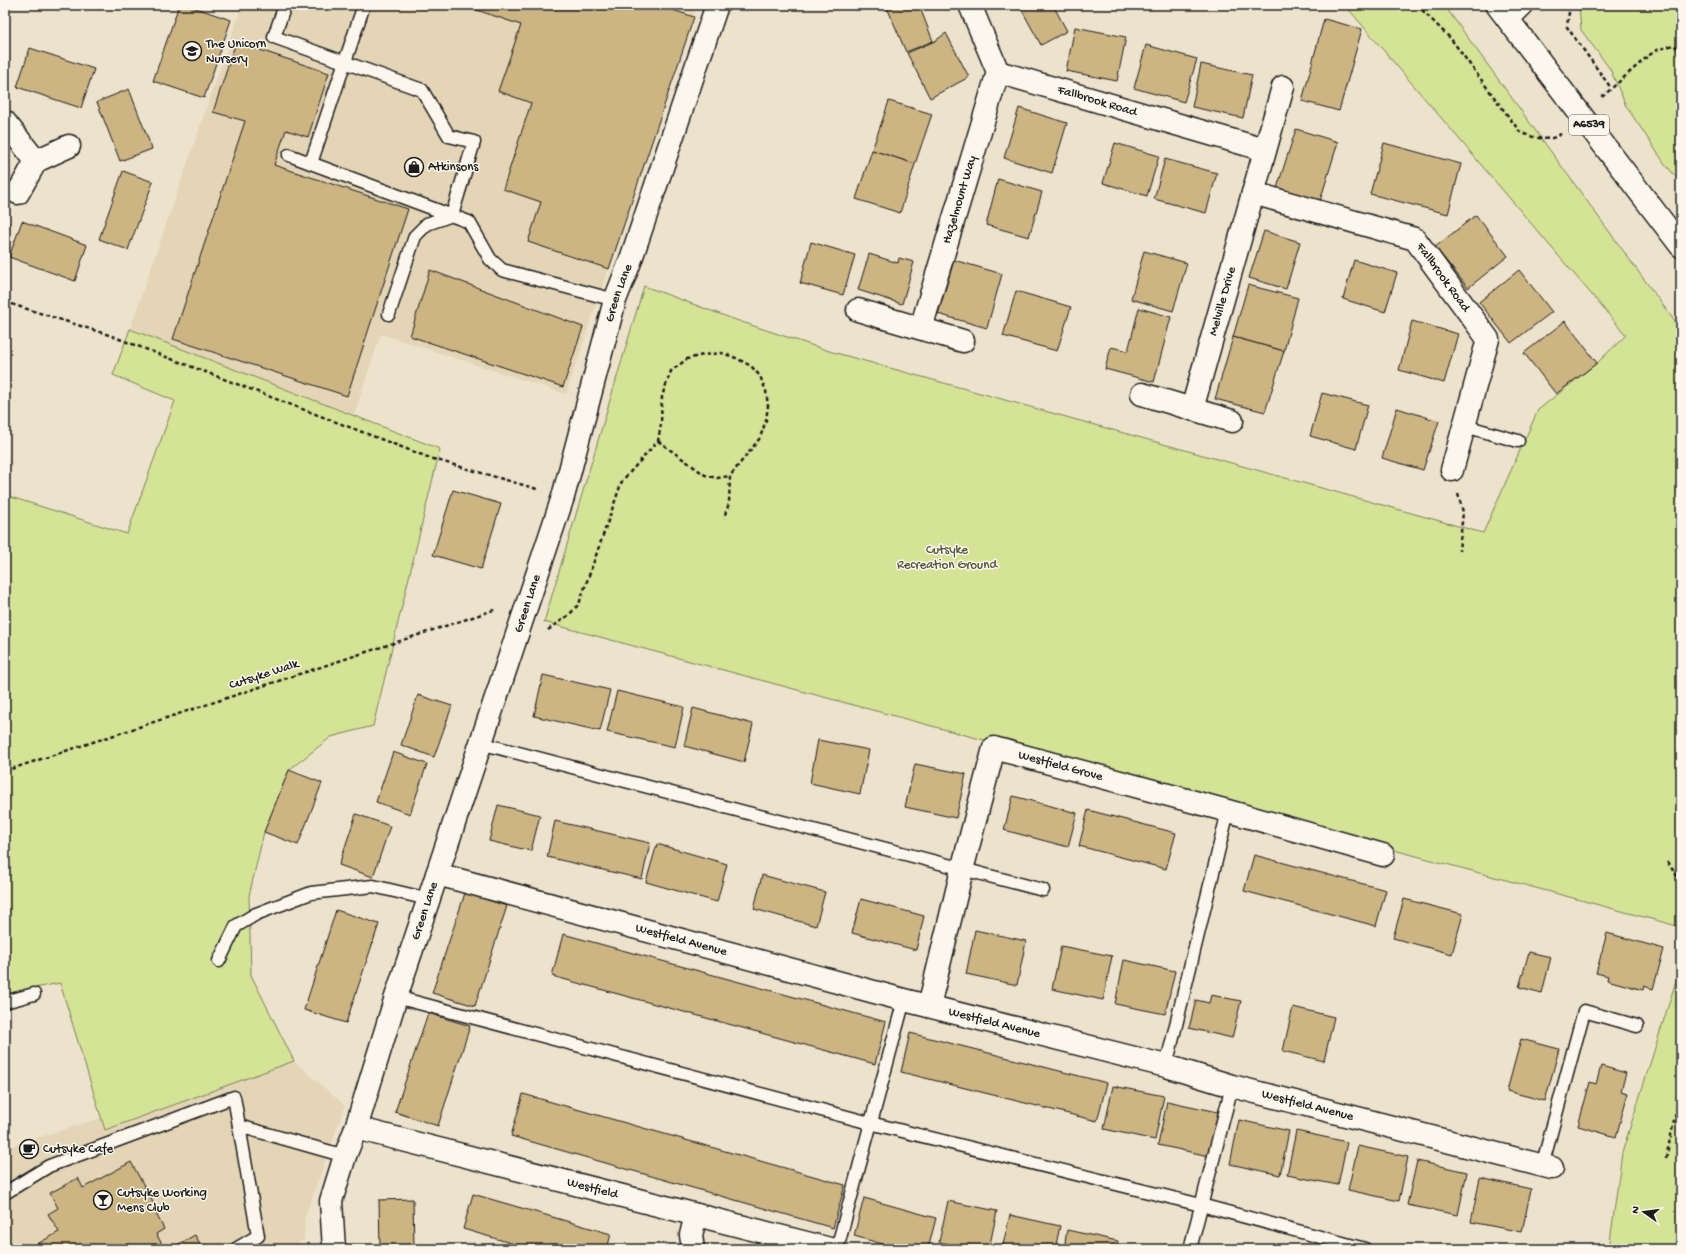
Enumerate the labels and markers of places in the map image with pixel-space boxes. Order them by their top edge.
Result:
place label: The Unicorn Nursery [205,37,267,67]
school or university icon: The Unicorn Nursery [181,40,203,62]
shop icon: Atkinsons [403,156,425,178]
place label: Atkinsons [428,160,479,175]
cafe icon: Cutsyke Cafe [18,1138,40,1160]
place label: Cutsyke Cafe [43,1142,113,1157]
place label: Cutsyke Working Mens Club [117,1186,207,1216]
bar icon: Cutsyke Working Mens Club [92,1189,114,1211]

